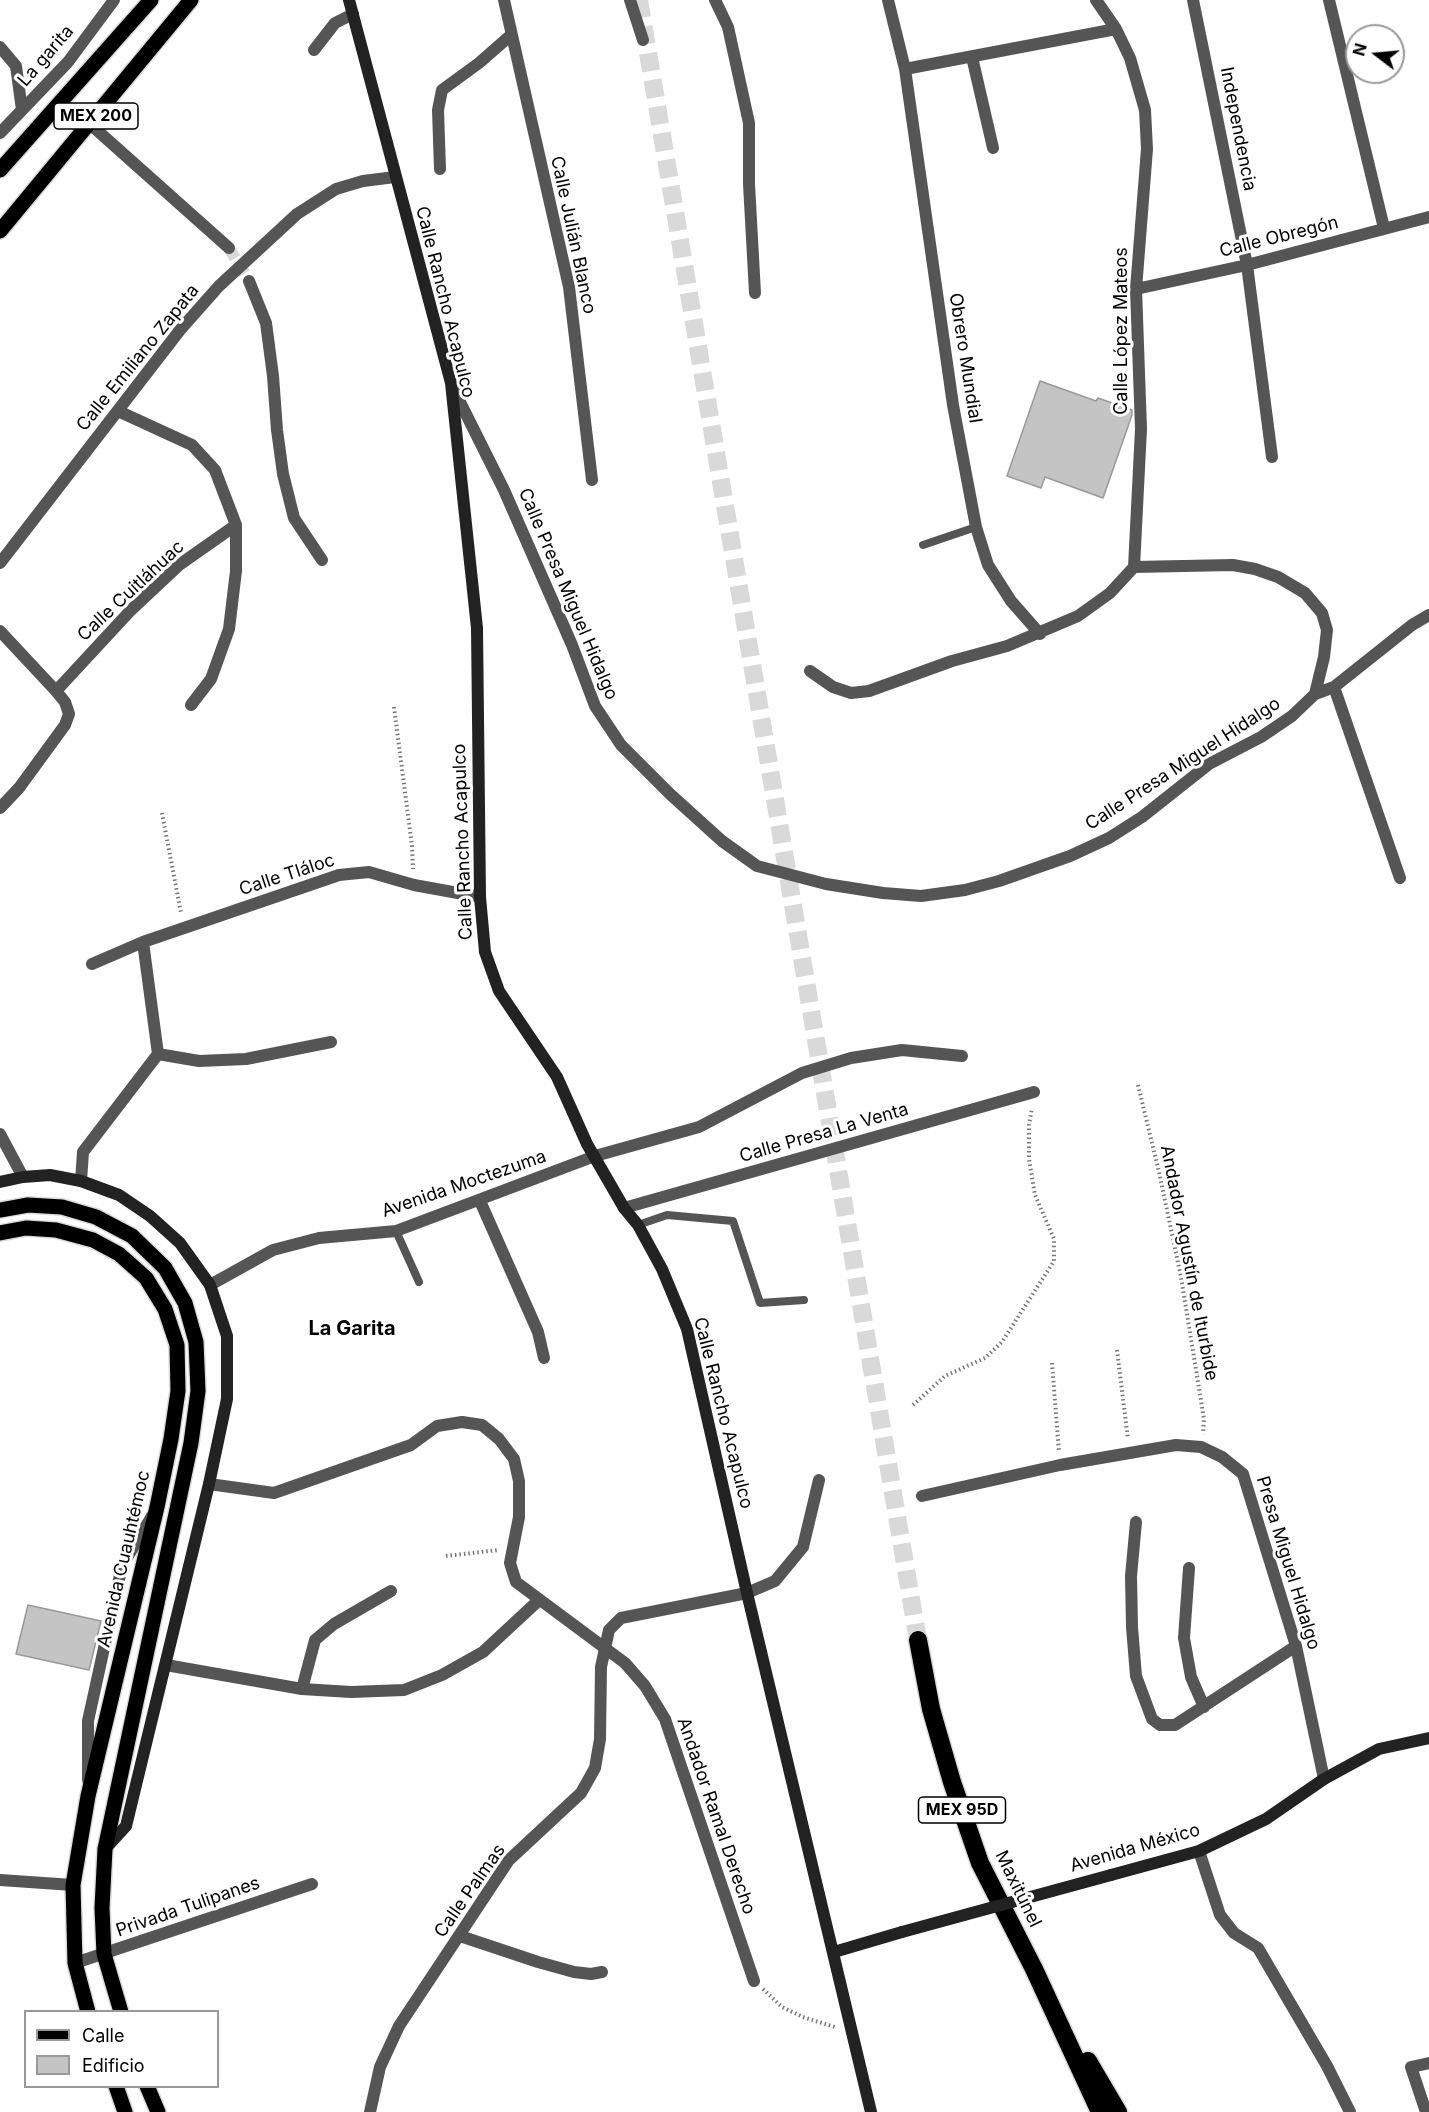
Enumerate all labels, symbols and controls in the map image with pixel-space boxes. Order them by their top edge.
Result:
street label: La garita [14,21,78,91]
north arrow [1345,24,1405,84]
text: N [1348,41,1371,58]
street label: Independencia [1215,65,1261,193]
road number: MEX 200 [54,103,138,129]
street label: Calle Julián Blanco [546,154,600,316]
street label: Calle Rancho Acapulco [411,204,479,400]
street label: Calle Obregón [1217,212,1341,262]
street label: Calle López Mateos [1111,247,1133,415]
street label: Calle Emiliano Zapata [72,280,204,436]
street label: Obrero Mundial [944,291,986,425]
street label: Calle Presa Miguel Hidalgo [514,485,622,703]
street label: Calle Cuitláhuac [73,536,189,646]
street label: Calle Presa Miguel Hidalgo [1082,693,1284,835]
street label: Calle Rancho Acapulco [449,743,477,941]
street label: Calle Tláloc [237,849,337,901]
street label: Calle Presa La Venta [737,1099,911,1167]
street label: Andador Agustín de Iturbide [1156,1143,1222,1383]
street label: Avenida Moctezuma [379,1146,549,1222]
street label: Calle Rancho Acapulco [689,1315,757,1511]
district label: La Garita [308,1317,396,1341]
street label: Avenida Cuauhtémoc [93,1468,155,1650]
street label: Presa Miguel Hidalgo [1251,1474,1325,1652]
street label: Andador Ramal Derecho [672,1715,760,1917]
road number: MEX 95D [918,1797,1006,1823]
street label: Avenida México [1067,1819,1203,1877]
street label: Calle Palmas [430,1840,510,1942]
street label: Maxitúnel [990,1847,1046,1931]
street label: Privada Tulipanes [113,1872,263,1942]
legend [24,2010,219,2088]
text: Calle [82,2025,124,2046]
text: Edificio [82,2055,145,2076]

